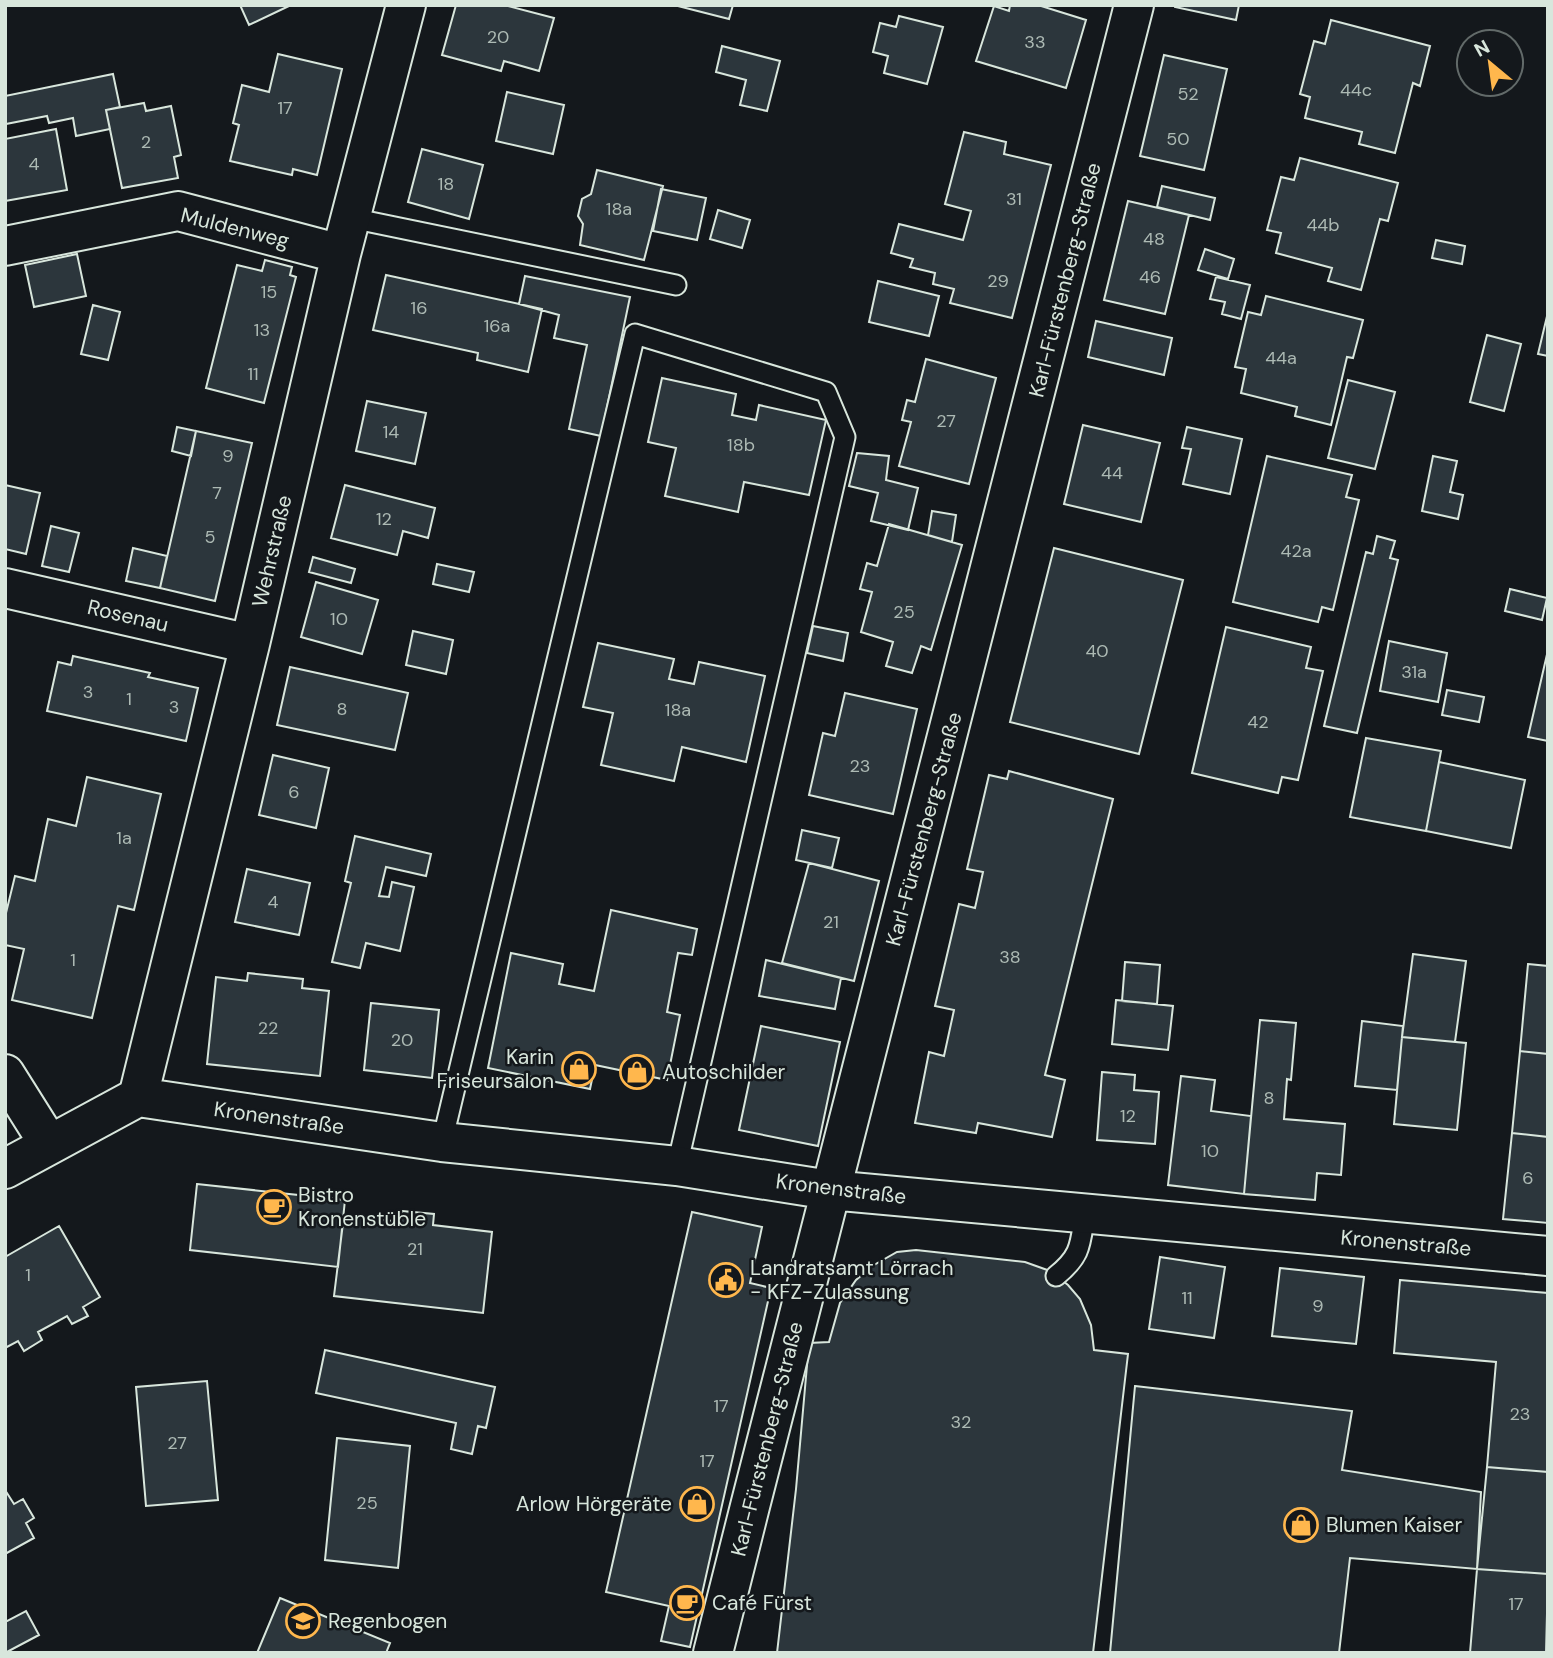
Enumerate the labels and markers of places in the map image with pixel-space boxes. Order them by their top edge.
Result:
place label: Karin Friseursalon [437,1043,554,1095]
shop icon: Karin Friseursalon [560,1050,598,1088]
shop icon: Autoschilder [618,1053,656,1091]
place label: Autoschilder [662,1058,786,1086]
place label: Bistro Kronenstüble [298,1181,426,1233]
cafe icon: Bistro Kronenstüble [255,1188,293,1226]
place label: Landratsamt Lörrach - KFZ-Zulassung [750,1254,953,1306]
public building icon: Landratsamt Lörrach - KFZ-Zulassung [707,1261,745,1299]
shop icon: Arlow Hörgeräte [678,1485,716,1523]
place label: Arlow Hörgeräte [516,1490,672,1518]
shop icon: Blumen Kaiser [1282,1506,1320,1544]
place label: Blumen Kaiser [1326,1511,1462,1539]
cafe icon: Café Fürst [668,1584,706,1622]
place label: Café Fürst [712,1589,812,1617]
school or university icon: Regenbogen [284,1602,322,1640]
place label: Regenbogen [328,1607,447,1635]

